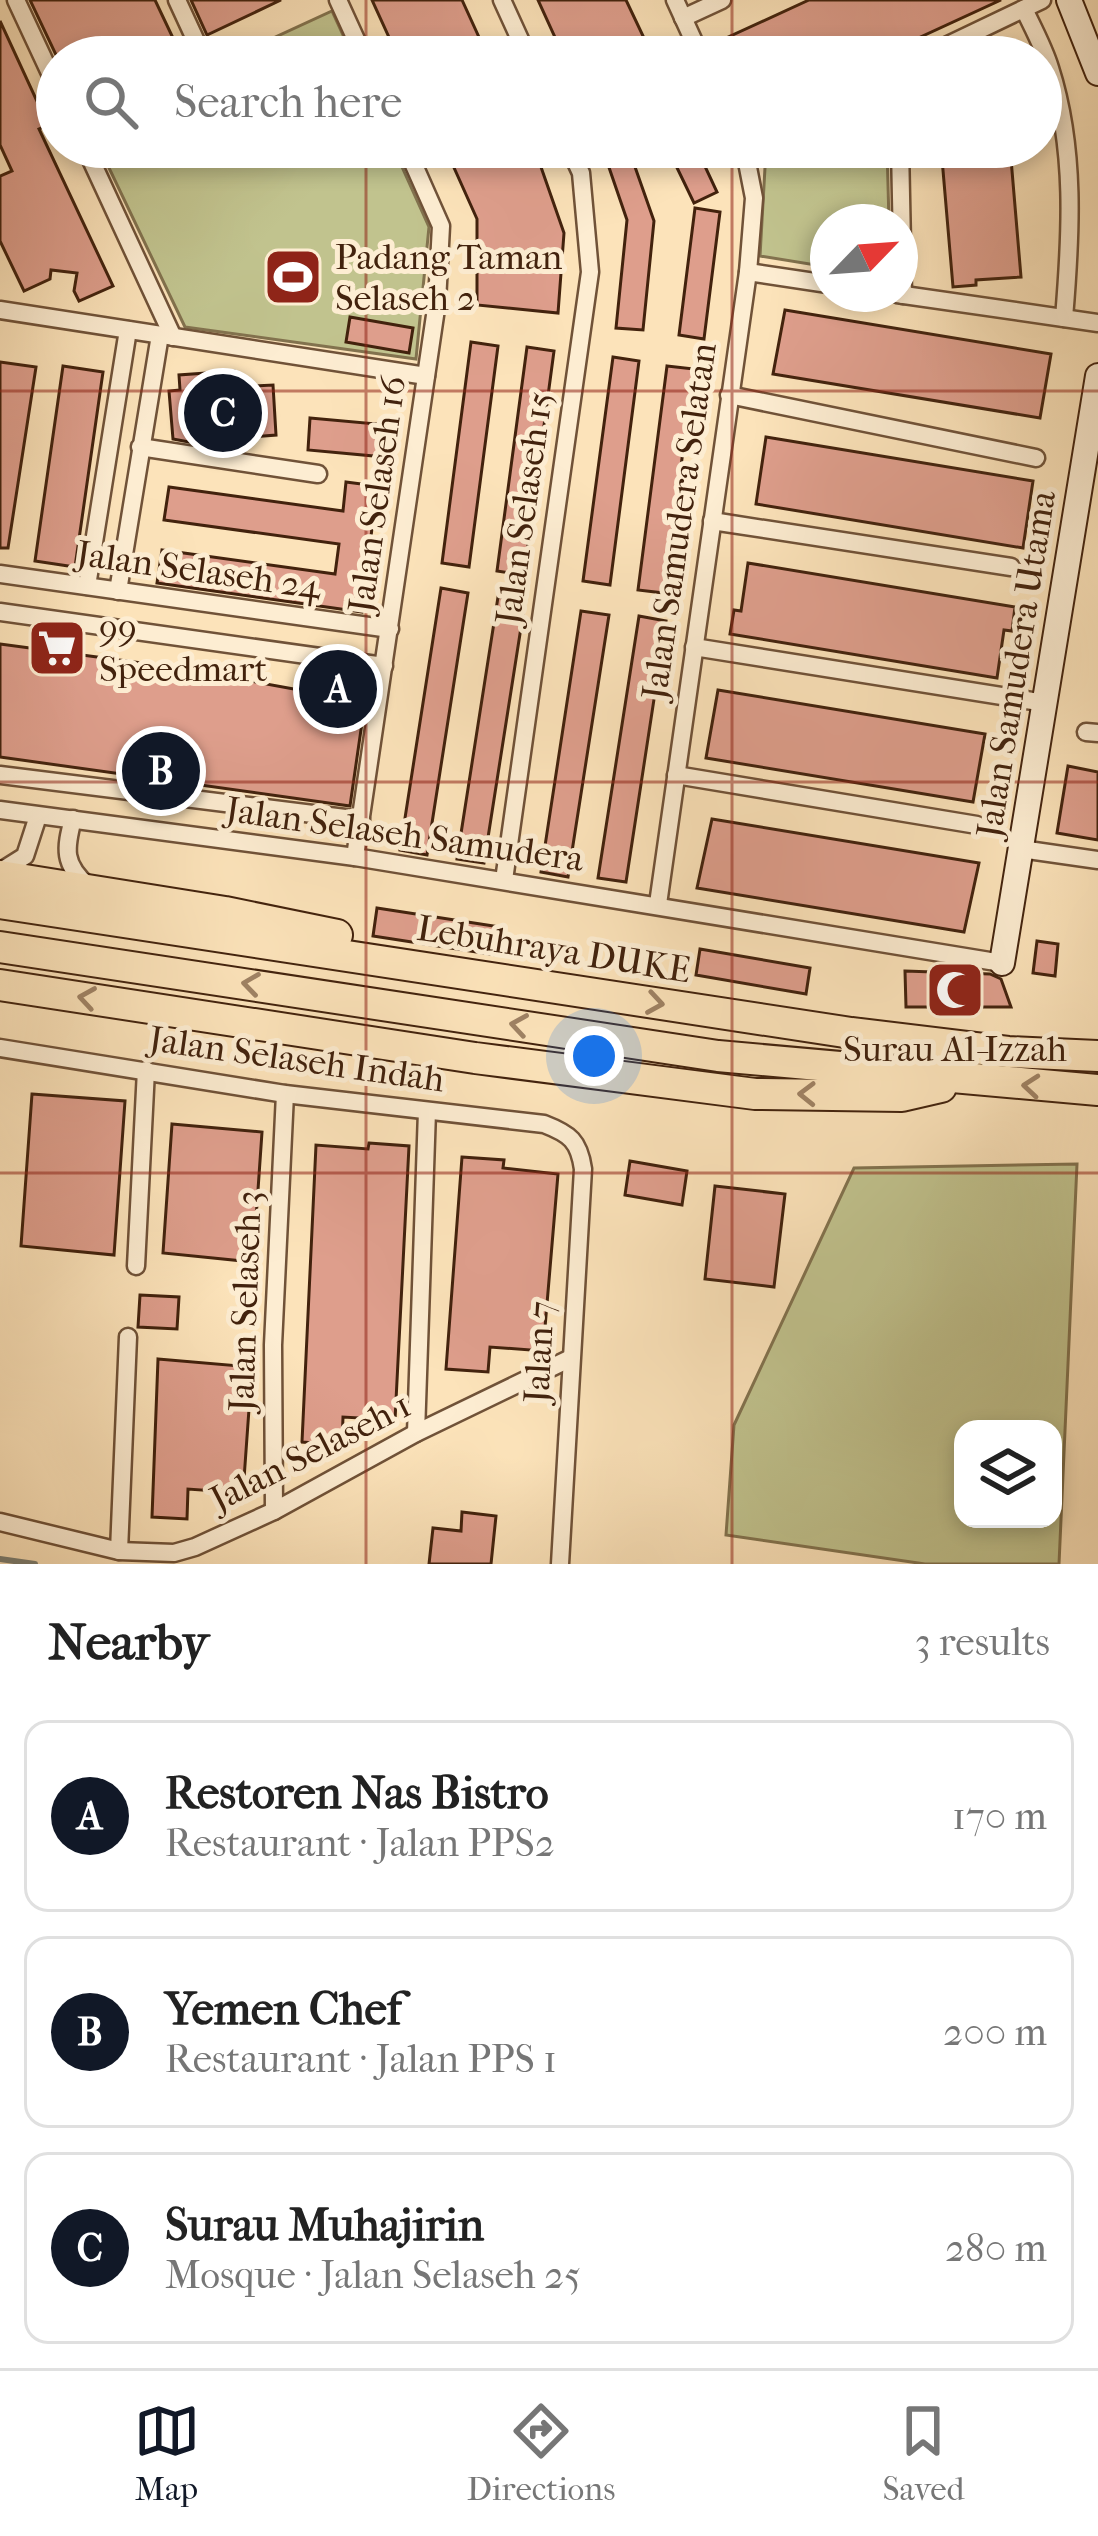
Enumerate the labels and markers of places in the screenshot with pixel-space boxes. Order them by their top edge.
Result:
place label: Padang Taman Selaseh 2 [335,236,563,319]
sports icon: Padang Taman Selaseh 2 [262,246,324,308]
pin: C [184,368,262,458]
place label: 99 Speedmart [99,607,267,690]
supermarket icon: 99 Speedmart [26,617,88,679]
pin: A [299,644,377,734]
pin: B [122,726,200,816]
mosque icon: Surau Al-Izzah [924,959,986,1021]
place label: Surau Al-Izzah [843,1028,1067,1070]

